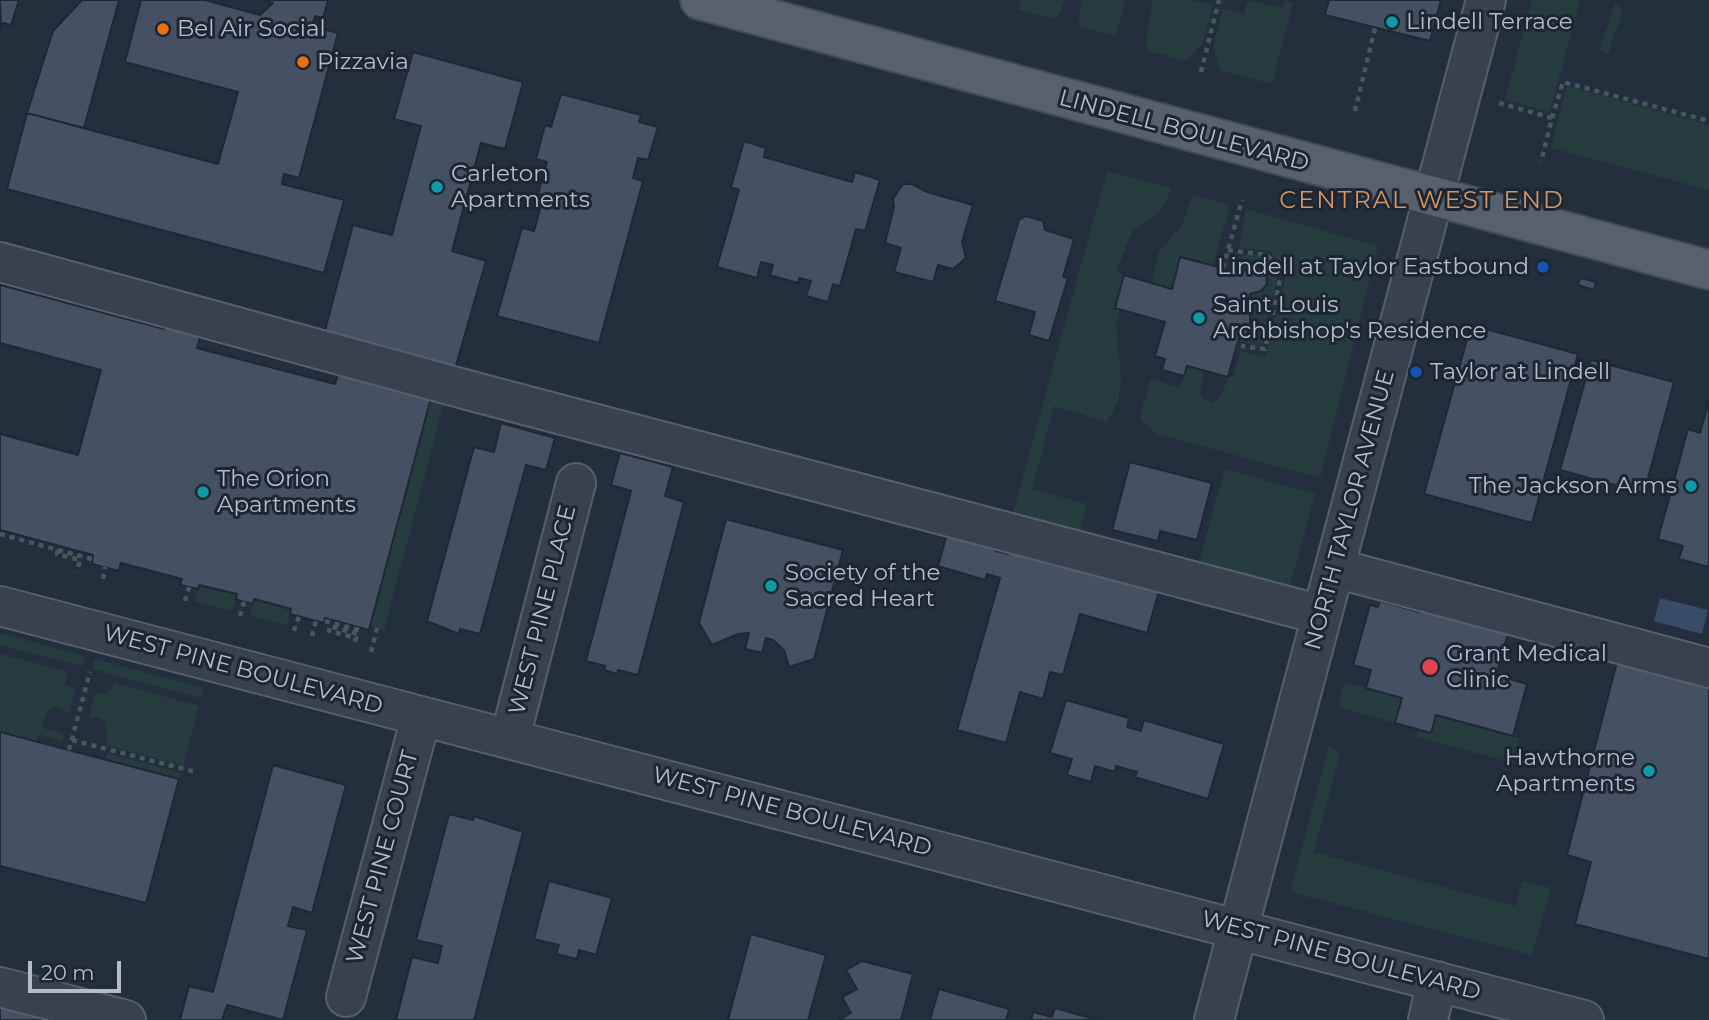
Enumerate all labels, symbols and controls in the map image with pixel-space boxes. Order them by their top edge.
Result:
place label: Lindell Terrace [1406,8,1573,36]
marker: Lindell Terrace [1384,14,1400,30]
place label: Bel Air Social [177,15,326,43]
marker: Bel Air Social [155,21,171,37]
place label: Pizzavia [317,48,409,76]
marker: Pizzavia [295,54,311,70]
street label: LINDELL BOULEVARD [1056,84,1312,178]
place label: Carleton Apartments [451,160,590,214]
marker: Carleton Apartments [429,179,445,195]
district label: CENTRAL WEST END [1281,187,1563,215]
place label: Lindell at Taylor Eastbound [1217,253,1529,281]
marker: Lindell at Taylor Eastbound [1535,259,1551,275]
place label: Saint Louis Archbishop's Residence [1213,291,1486,345]
marker: Saint Louis Archbishop's Residence [1191,310,1207,326]
place label: Taylor at Lindell [1430,358,1610,386]
marker: Taylor at Lindell [1408,364,1424,380]
street label: NORTH TAYLOR AVENUE [1299,367,1401,653]
place label: The Orion Apartments [217,465,356,519]
place label: The Jackson Arms [1469,472,1677,500]
marker: The Jackson Arms [1683,478,1699,494]
marker: The Orion Apartments [195,484,211,500]
street label: WEST PINE PLACE [504,502,582,718]
place label: Society of the Sacred Heart [785,559,940,613]
marker: Society of the Sacred Heart [763,578,779,594]
street label: WEST PINE BOULEVARD [100,619,386,721]
place label: Grant Medical Clinic [1446,640,1607,694]
marker: Grant Medical Clinic [1420,657,1440,677]
place label: Hawthorne Apartments [1496,744,1635,798]
street label: WEST PINE COURT [341,747,425,967]
street label: WEST PINE BOULEVARD [649,761,935,863]
marker: Hawthorne Apartments [1641,763,1657,779]
street label: WEST PINE BOULEVARD [1198,905,1484,1007]
scale bar [32,946,124,990]
text: 20 m [41,960,95,985]

